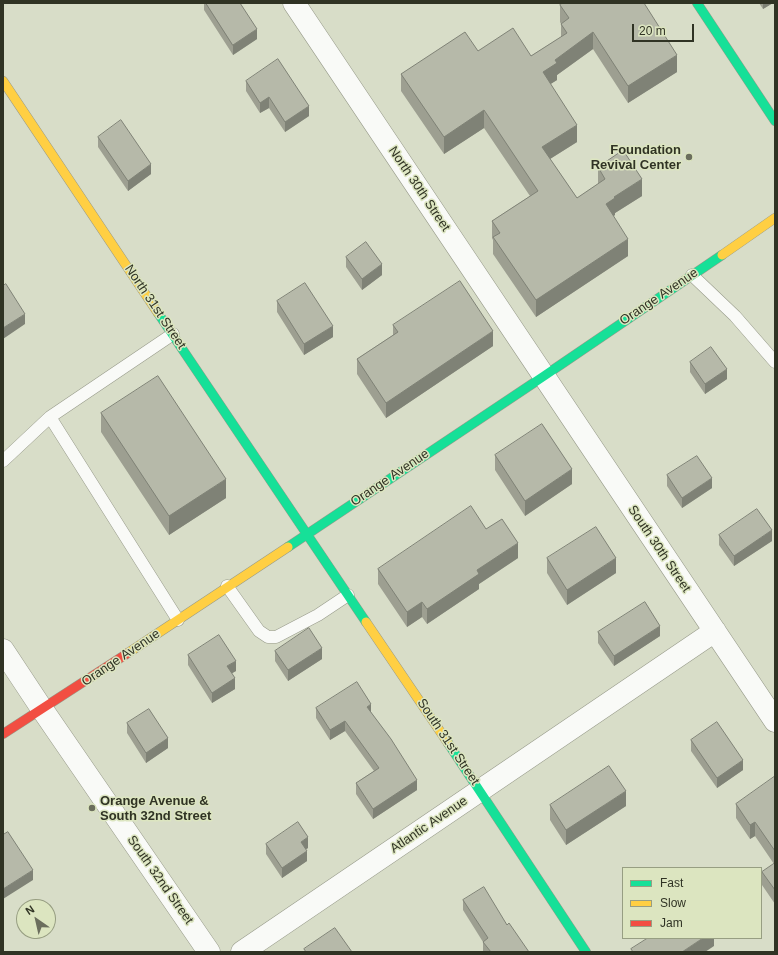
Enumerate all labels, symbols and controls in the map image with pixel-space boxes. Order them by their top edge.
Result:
scale bar [634,16,696,42]
text: 20 m [639,24,666,38]
place label: Foundation Revival Center [591,142,681,173]
street label: North 30th Street [385,144,453,234]
marker: Foundation Revival Center [684,152,694,162]
street label: North 31st Street [121,262,189,352]
street label: Orange Avenue [617,265,701,329]
street label: Orange Avenue [348,446,432,510]
street label: South 30th Street [624,503,694,595]
street label: Orange Avenue [79,626,163,690]
street label: South 31st Street [413,696,483,788]
place label: Orange Avenue & South 32nd Street [100,793,211,824]
street label: Atlantic Avenue [387,793,471,857]
marker: Orange Avenue & South 32nd Street [87,803,97,813]
street label: South 32nd Street [124,833,196,927]
legend [622,867,762,939]
text: Fast [660,876,683,890]
text: Slow [660,896,686,910]
north arrow [16,899,56,939]
text: N [23,903,36,917]
text: Jam [660,916,683,930]

